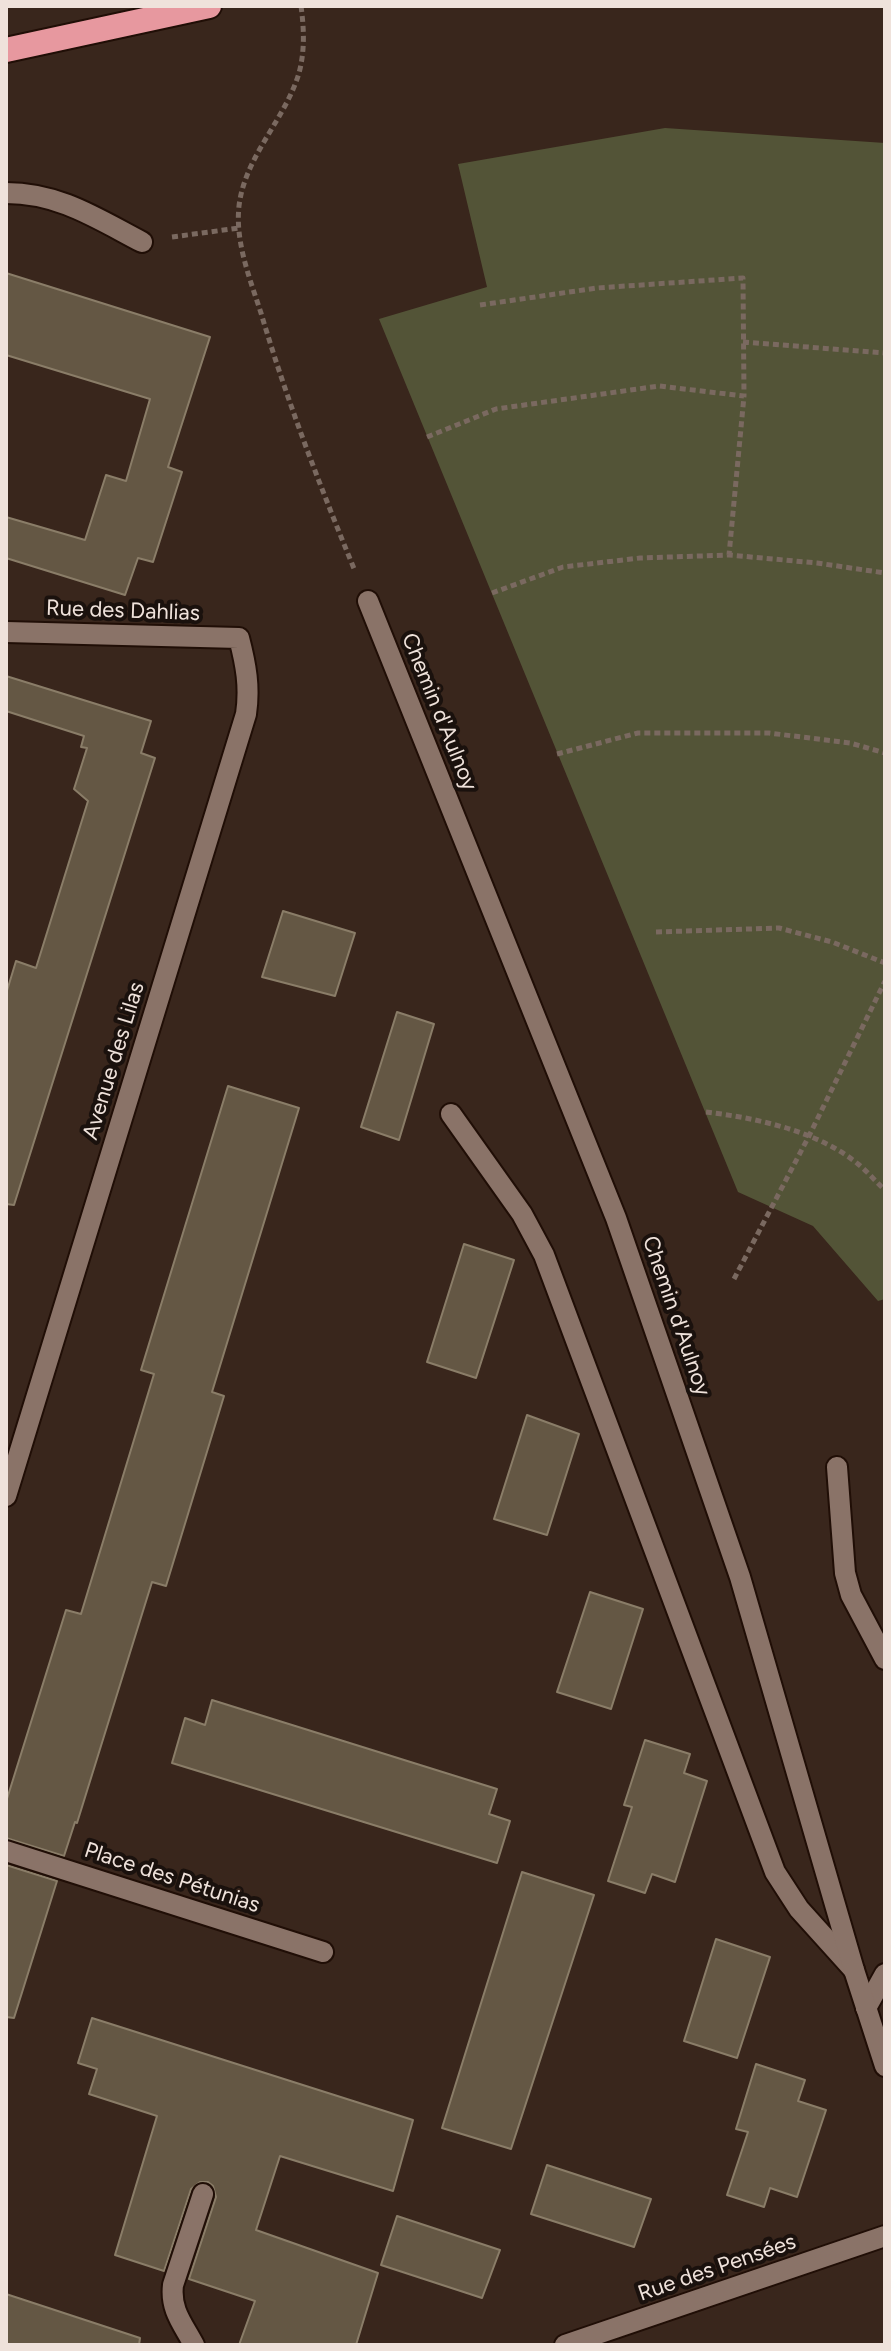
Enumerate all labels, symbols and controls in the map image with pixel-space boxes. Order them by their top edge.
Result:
street label: Rue des Dahlias [46,595,200,627]
street label: Chemin d'Aulnoy [395,629,483,795]
street label: Avenue des Lilas [78,979,150,1143]
street label: Chemin d'Aulnoy [636,1233,716,1399]
street label: Place des Pétunias [81,1837,263,1919]
street label: Rue des Pensées [634,2229,800,2307]

